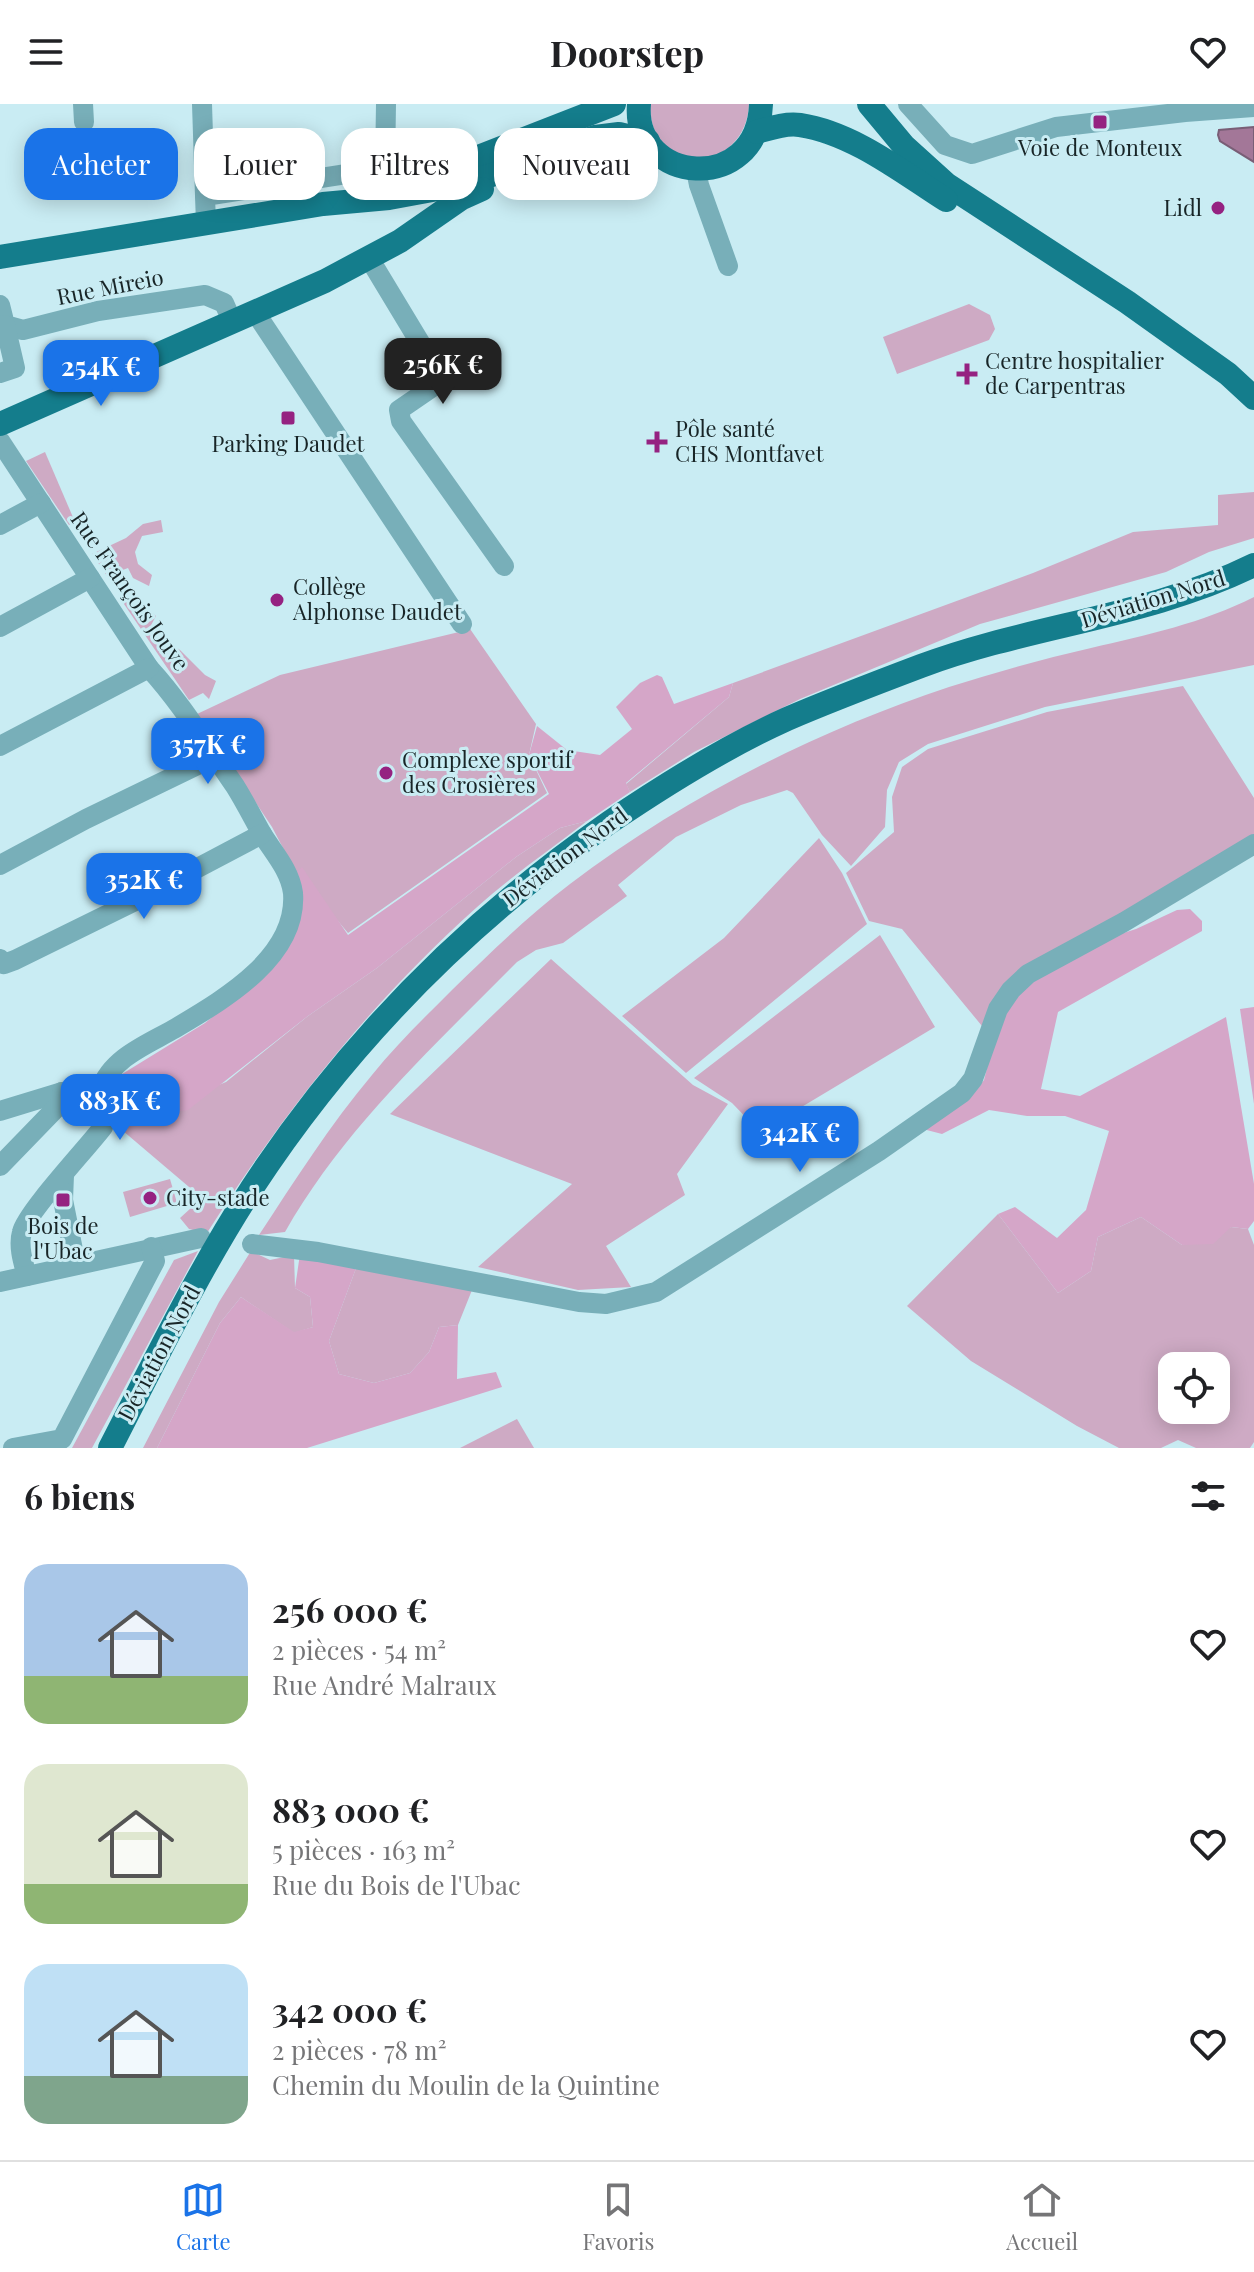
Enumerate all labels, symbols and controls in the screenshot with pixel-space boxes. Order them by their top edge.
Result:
text: Doorstep [550,28,704,76]
icon: menu [24,30,68,74]
icon: heart [1186,30,1230,74]
marker: Voie de Monteux [1091,113,1109,131]
chip: Acheter [24,128,178,200]
chip: Louer [194,128,325,200]
chip: Filtres [341,128,478,200]
chip: Nouveau [494,128,658,200]
place label: Voie de Monteux [1017,132,1183,162]
place label: Lidl [1164,192,1202,222]
marker: Lidl [1209,199,1227,217]
street label: Rue Mireio [54,261,166,311]
pin: 256K € [378,338,508,406]
pin: 254K € [36,340,166,408]
place label: Centre hospitalier de Carpentras [985,345,1164,400]
text: 256K € [402,346,484,381]
text: 254K € [61,348,141,383]
marker: Centre hospitalier de Carpentras [956,363,978,385]
marker: Parking Daudet [279,409,297,427]
place label: Pôle santé CHS Montfavet [675,413,825,468]
place label: Parking Daudet [212,428,366,458]
marker: Pôle santé CHS Montfavet [646,431,668,453]
street label: Rue François Jouve [65,505,197,676]
street label: Déviation Nord [1077,562,1229,634]
place label: Collège Alphonse Daudet [292,571,463,626]
marker: Collège Alphonse Daudet [268,591,286,609]
pin: 357K € [143,718,273,786]
text: 357K € [169,726,247,761]
place label: Complexe sportif des Crosières [402,744,574,799]
marker: Complexe sportif des Crosières [377,764,395,782]
street label: Déviation Nord [496,799,633,913]
pin: 352K € [79,853,209,921]
text: 352K € [104,861,184,896]
pin: 883K € [55,1074,185,1142]
text: 883K € [79,1082,161,1117]
pin: 342K € [735,1106,865,1174]
text: 342K € [759,1114,841,1149]
place label: City-stade [166,1182,270,1212]
marker: City-stade [141,1189,159,1207]
marker: Bois de l'Ubac [54,1191,72,1209]
place label: Bois de l'Ubac [27,1210,99,1265]
street label: Déviation Nord [110,1279,207,1426]
map controls [1158,1352,1230,1424]
button: locate [1158,1352,1230,1424]
text: 6 biens [24,1473,135,1519]
icon: filters [1186,1474,1230,1518]
text: 256 000 € [272,1586,428,1632]
icon: home [88,1596,184,1692]
icon: heart [1186,1622,1230,1666]
text: 2 pièces · 54 m² [272,1632,446,1667]
text: Rue André Malraux [272,1667,496,1702]
text: 883 000 € [272,1786,430,1832]
icon: home [88,1796,184,1892]
icon: heart [1186,1822,1230,1866]
text: 5 pièces · 163 m² [272,1832,455,1867]
text: Rue du Bois de l'Ubac [272,1867,521,1902]
text: 342 000 € [272,1986,427,2032]
icon: home [88,1996,184,2092]
icon: heart [1186,2022,1230,2066]
text: 2 pièces · 78 m² [272,2032,446,2067]
text: Chemin du Moulin de la Quintine [272,2067,660,2102]
tab: Carte [176,2178,231,2256]
tab: Favoris [583,2178,654,2256]
tab: Accueil [1006,2178,1078,2256]

